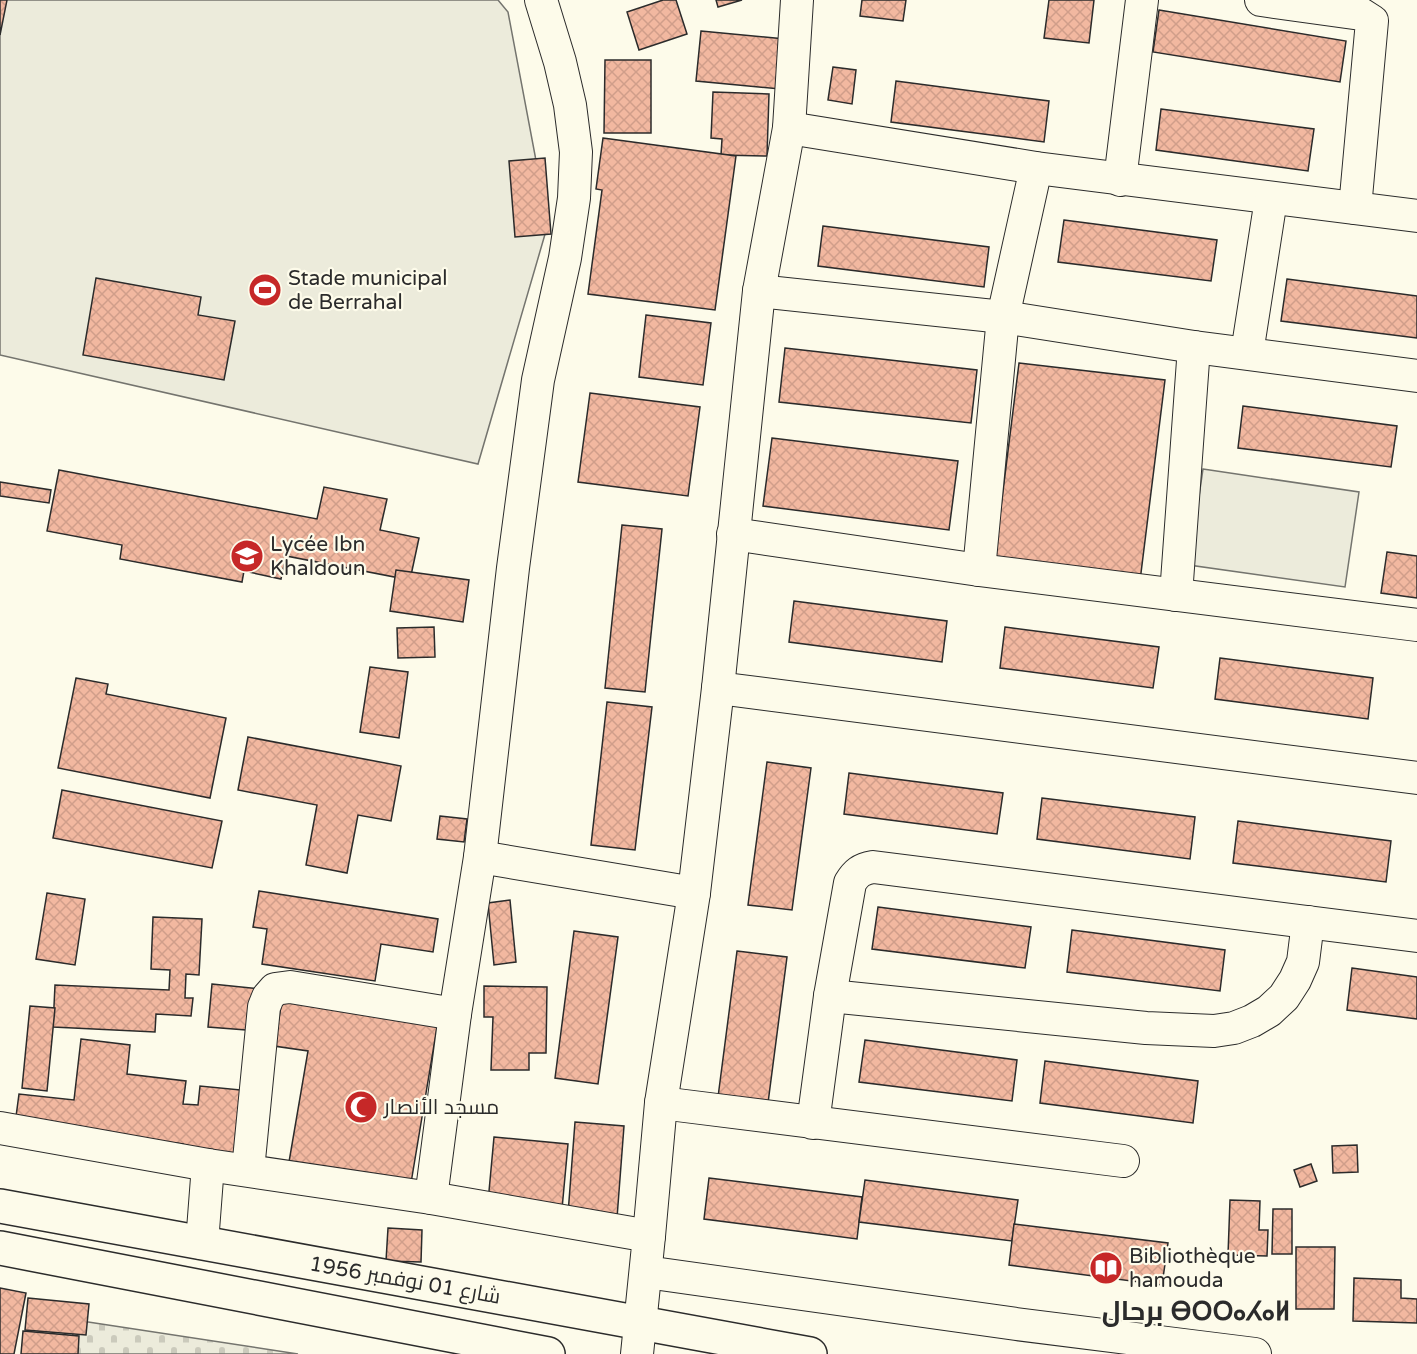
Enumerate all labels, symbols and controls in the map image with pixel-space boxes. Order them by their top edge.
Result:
place label: Stade municipal de Berrahal [288,266,448,315]
sports icon: Stade municipal de Berrahal [247,272,283,308]
place label: Lycée Ibn Khaldoun [270,532,366,581]
school or university icon: Lycée Ibn Khaldoun [229,538,265,574]
mosque icon: مسجد الأنصار [343,1089,379,1125]
place label: مسجد الأنصار [383,1095,499,1120]
place label: Bibliothèque hamouda [1129,1244,1256,1293]
library icon: Bibliothèque hamouda [1088,1250,1124,1286]
street label: شارع 01 نوفمبر 1956 [307,1251,502,1311]
district label: برحال ⴱⵔⵔⴰⵃⴰⵍ [1102,1295,1290,1328]

